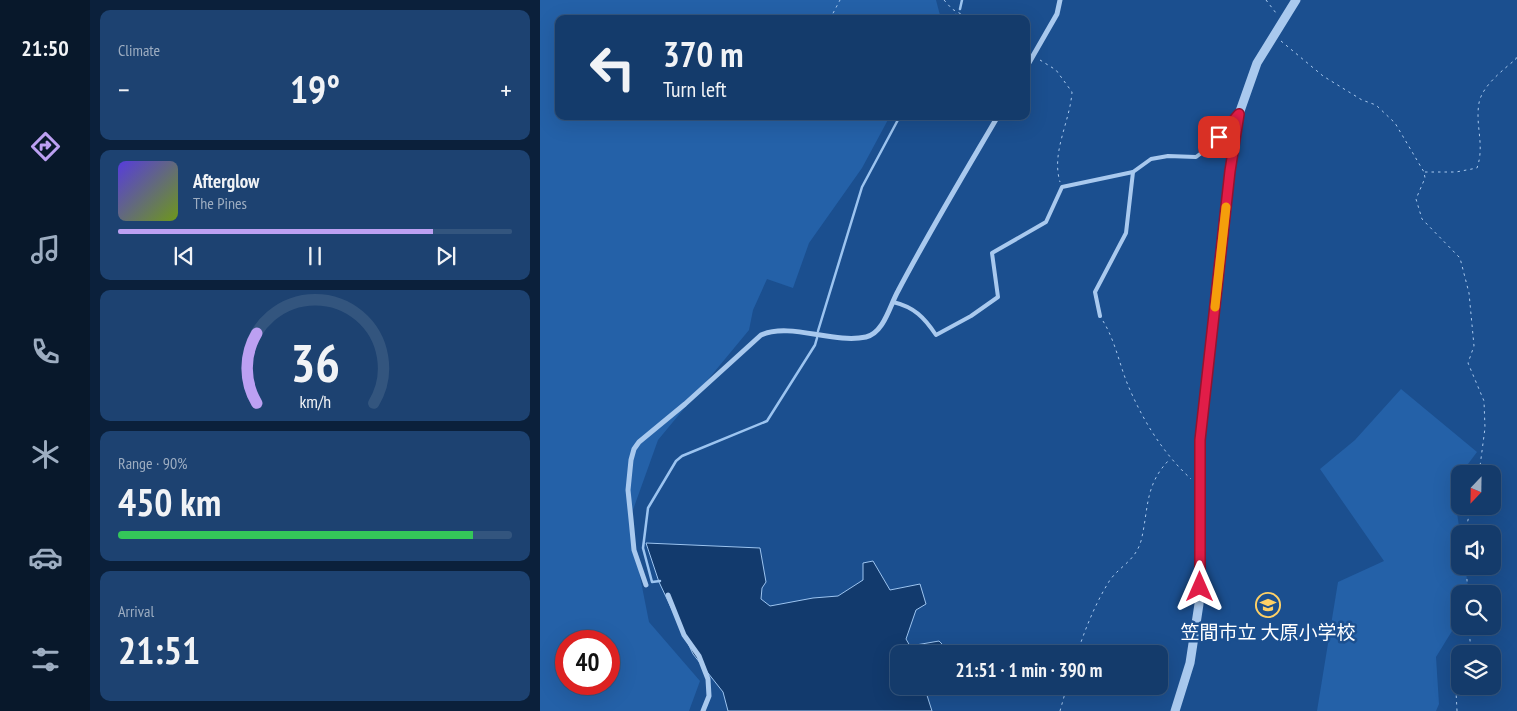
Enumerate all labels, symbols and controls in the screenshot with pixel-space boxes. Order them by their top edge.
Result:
text: 370 m [663,31,744,77]
text: 21:50 [21,34,69,62]
icon: left [580,35,645,100]
text: Climate [118,40,160,60]
text: 19° [290,64,340,113]
text: − [118,71,130,108]
text: + [500,71,512,108]
text: Turn left [663,75,727,103]
pin [1198,116,1240,158]
icon: arrive [1205,123,1233,151]
icon: directions [28,129,63,164]
text: Afterglow [193,169,259,193]
text: The Pines [193,193,247,213]
icon: music [28,232,63,267]
icon: previous [170,242,198,270]
icon: pause [301,242,329,270]
icon: next [432,242,460,270]
text: 36 [290,329,340,396]
icon: phone [28,334,63,369]
text: km/h [299,390,331,413]
icon: climate [28,437,63,472]
text: Range · 90% [118,453,187,473]
north arrow [1451,465,1501,515]
map controls [1451,465,1501,695]
text: 450 km [118,477,221,526]
button: sound [1451,525,1501,575]
icon: car [28,540,63,575]
position arrow [1173,560,1225,612]
button: search [1451,585,1501,635]
school or university icon: 笠間市立 大原小学校 [1255,592,1281,618]
text: Arrival [118,601,154,621]
place label: 笠間市立 大原小学校 [1180,620,1356,644]
text: 21:51 [118,625,200,674]
speed limit sign: 40 [555,630,620,695]
icon: filters [28,642,63,677]
button: layers [1451,645,1501,695]
text: 21:51 · 1 min · 390 m [956,658,1102,682]

